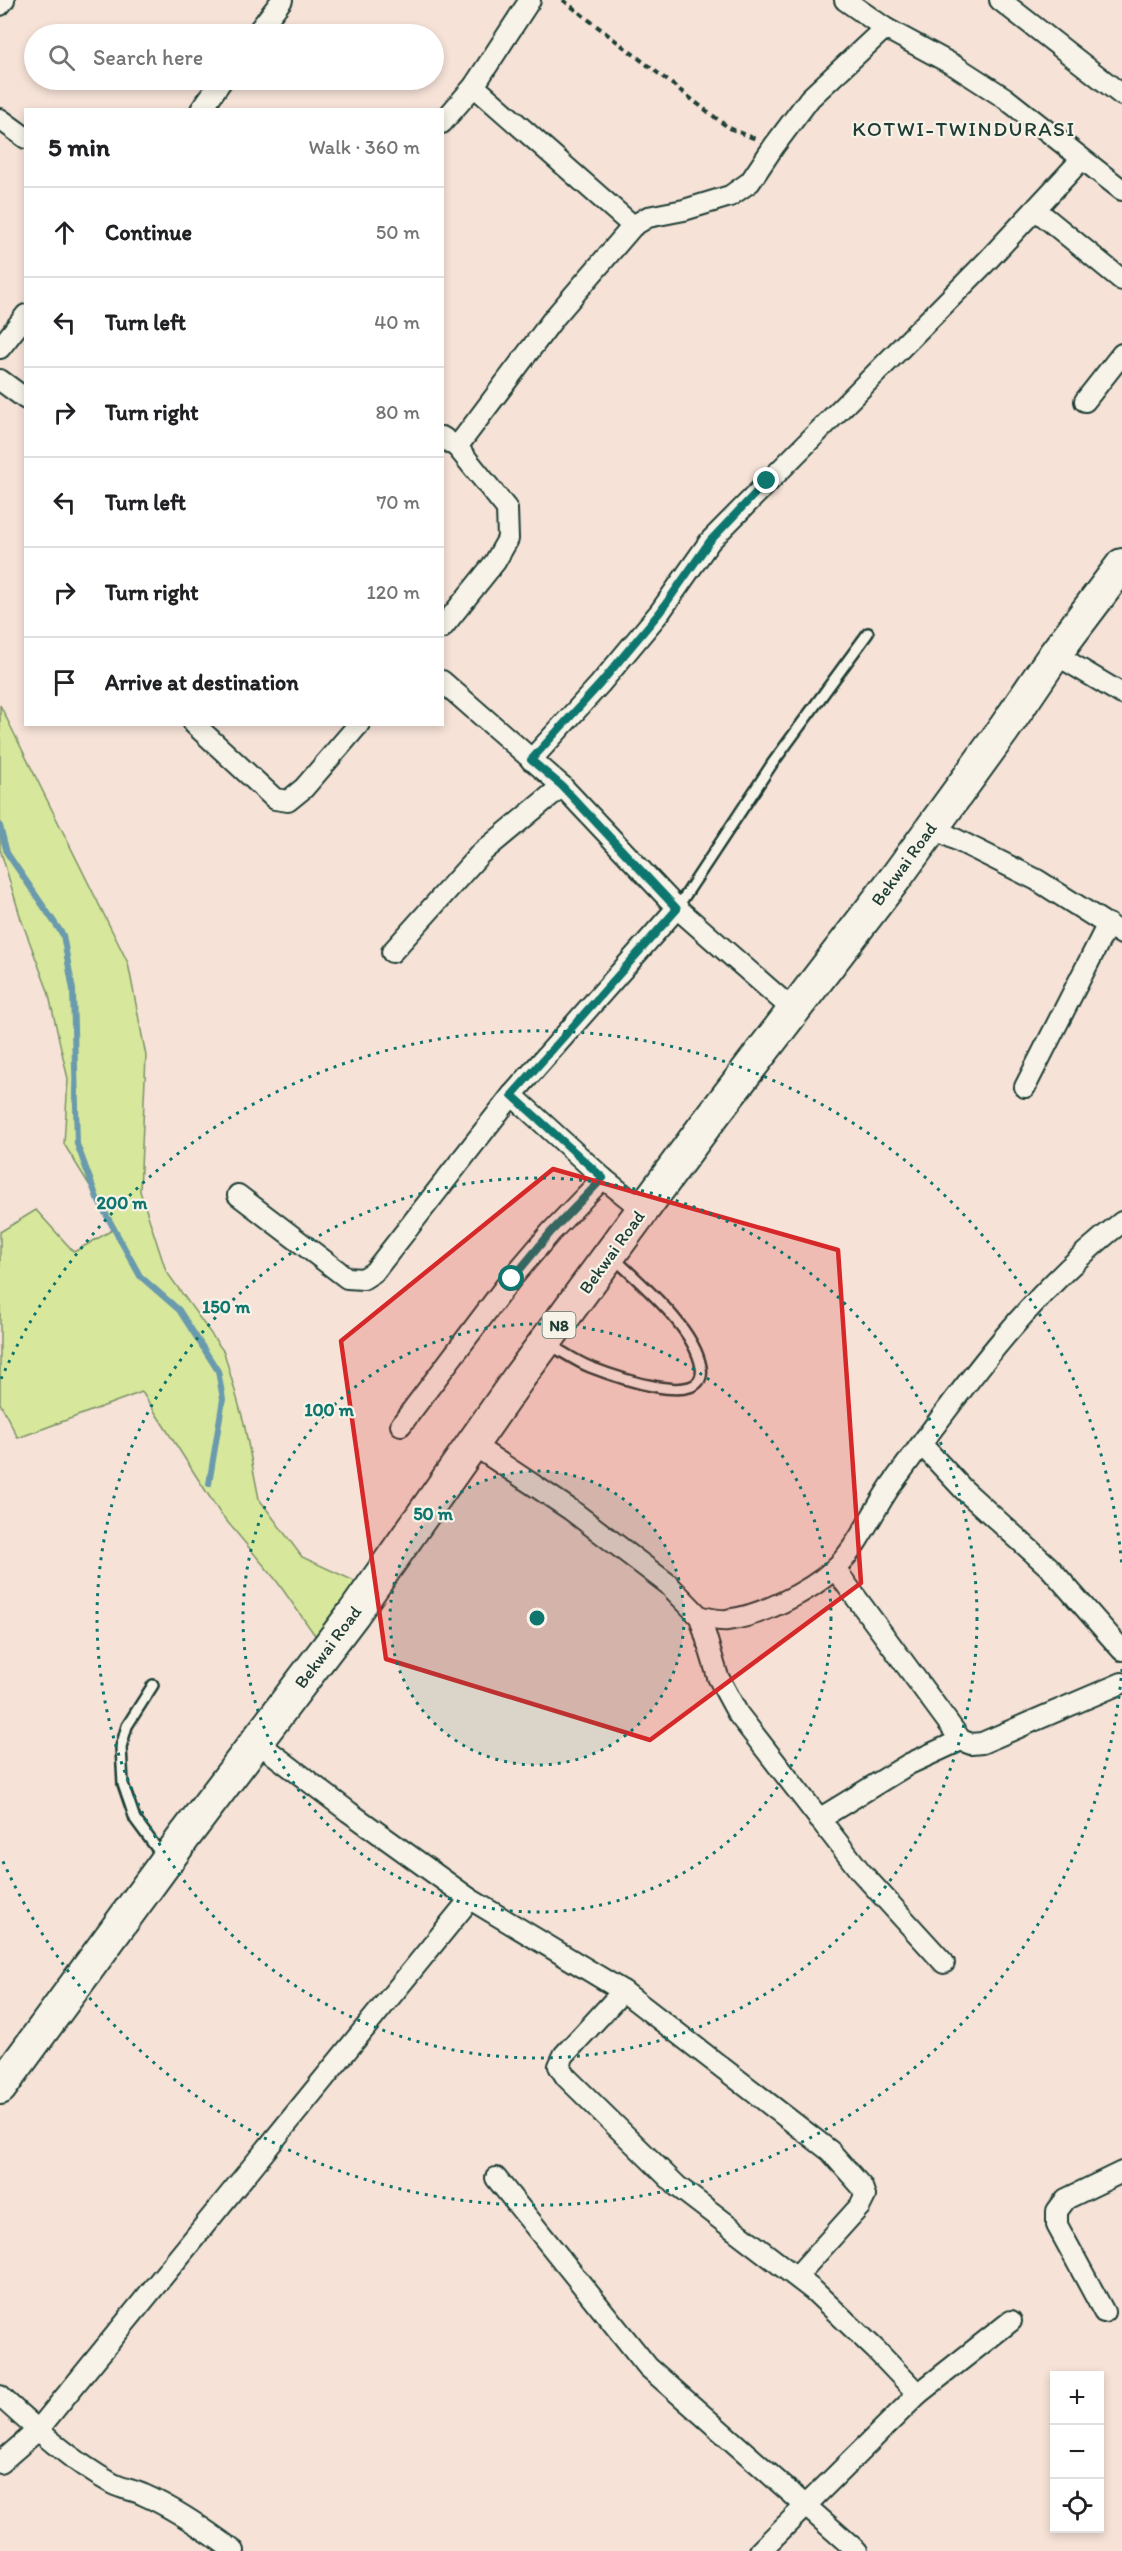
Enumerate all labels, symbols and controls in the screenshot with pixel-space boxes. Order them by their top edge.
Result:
search box [24,24,444,90]
icon: search [45,41,78,74]
text: Search here [93,44,203,71]
district label: KOTWI-TWINDURASI [852,116,1076,141]
text: 5 min [48,131,110,163]
text: Walk · 360 m [308,135,420,159]
icon: ahead [48,216,81,249]
text: Continue [105,219,192,246]
text: 50 m [376,220,420,244]
icon: left [48,306,81,339]
text: Turn left [105,309,186,336]
text: 40 m [374,310,420,334]
icon: right [48,396,81,429]
text: Turn right [105,399,199,426]
text: 80 m [375,400,420,424]
route end [753,467,779,493]
icon: left [48,486,81,519]
text: Turn left [105,489,186,516]
text: 70 m [376,490,420,514]
icon: right [48,576,81,609]
text: Turn right [105,579,199,606]
text: 120 m [367,580,420,604]
icon: arrive [48,666,81,699]
text: Arrive at destination [105,669,299,696]
street label: Bekwai Road [866,818,942,910]
text: 200 m [97,1192,148,1214]
street label: Bekwai Road [574,1206,650,1298]
route start [498,1265,524,1291]
text: 150 m [202,1296,251,1318]
road number: N8 [542,1312,576,1338]
text: 100 m [304,1399,355,1421]
text: 50 m [413,1503,454,1525]
street label: Bekwai Road [290,1601,366,1693]
centre of rings [527,1608,547,1628]
map controls [1050,2371,1104,2533]
button: + [1050,2371,1104,2425]
button: − [1050,2425,1104,2479]
button: locate [1050,2479,1104,2533]

